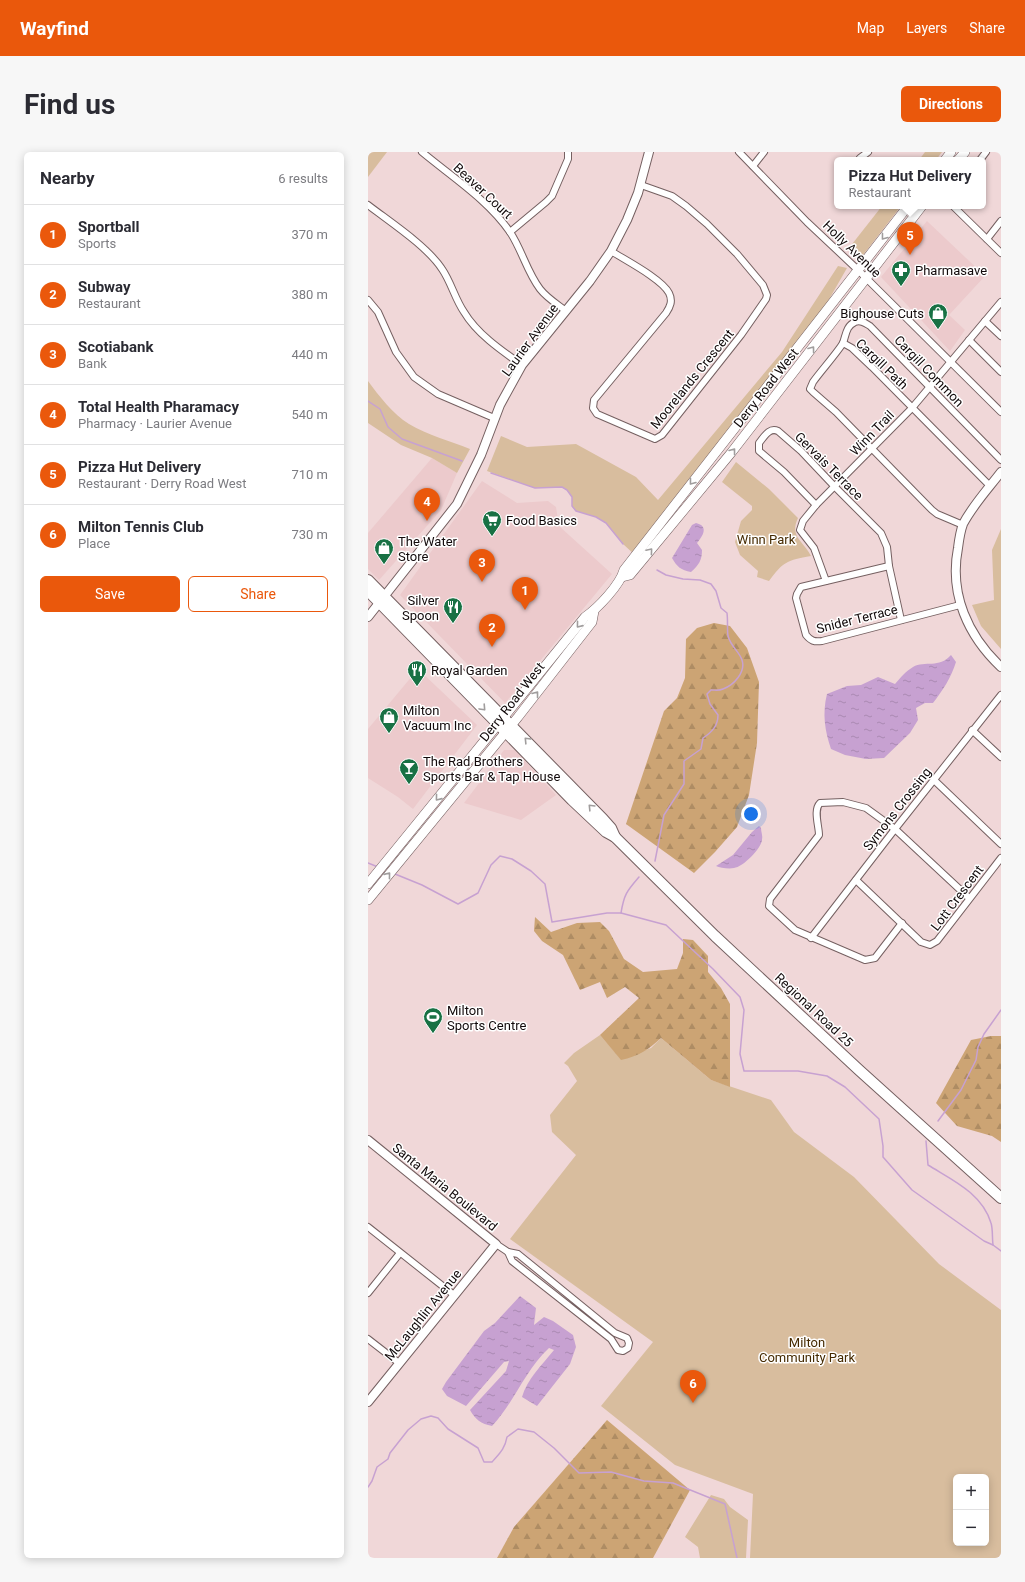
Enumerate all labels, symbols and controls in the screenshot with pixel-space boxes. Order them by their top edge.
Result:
text: Wayfind [20,17,89,40]
text: Map [857,20,884,36]
text: Layers [906,20,947,36]
text: Share [969,20,1005,36]
button: Directions [901,86,1001,122]
text: Find us [24,88,115,121]
popup [834,157,986,209]
street label: Beaver Court [451,160,515,222]
text: Pizza Hut Delivery [848,167,972,185]
text: Nearby [40,168,95,188]
text: 6 results [278,171,328,186]
text: Restaurant [848,185,911,200]
text: Sportball [78,218,139,236]
street label: Holly Avenue [820,218,884,280]
pin: 5 [897,222,923,255]
text: 1 [49,227,57,242]
text: 370 m [291,227,328,242]
one-way arrow [882,232,889,239]
text: Sports [78,236,116,251]
pharmacy icon: Pharmasave [890,259,912,287]
place label: Pharmasave [915,263,987,278]
text: Subway [78,278,131,296]
text: 2 [49,287,57,302]
text: 380 m [291,287,328,302]
text: Restaurant [78,296,141,311]
street label: Laurier Avenue [499,301,561,379]
shop icon: Bighouse Cuts [927,302,949,330]
place label: Bighouse Cuts [840,306,924,321]
street label: Moorelands Crescent [647,326,737,432]
street label: Cargill Common [891,332,967,410]
street label: Cargill Path [853,336,911,392]
text: Scotiabank [78,338,153,356]
street label: Derry Road West [731,346,801,430]
one-way arrow [808,346,815,353]
text: 3 [49,347,57,362]
text: 440 m [291,347,328,362]
text: Bank [78,356,107,371]
text: Total Health Pharamacy [78,398,239,416]
text: 4 [49,407,57,422]
text: 540 m [291,407,328,422]
street label: Winn Trail [847,407,897,459]
text: Pharmacy · Laurier Avenue [78,416,232,431]
street label: Gervais Terrace [792,429,866,503]
one-way arrow [728,449,735,456]
text: Pizza Hut Delivery [78,458,201,476]
text: 5 [49,467,57,482]
text: 710 m [291,467,328,482]
text: Restaurant · Derry Road West [78,476,247,491]
one-way arrow [690,478,697,485]
pin: 4 [414,488,440,521]
supermarket icon: Food Basics [481,509,503,537]
place label: Food Basics [506,513,577,528]
text: Milton Tennis Club [78,518,204,536]
text: 6 [49,527,57,542]
text: 730 m [291,527,328,542]
park label: Winn Park [737,532,796,547]
place label: The Water Store [398,534,458,564]
text: Place [78,536,110,551]
shop icon: The Water Store [373,537,395,565]
pin: 3 [469,549,495,582]
one-way arrow [645,549,652,556]
button: Save [40,576,180,612]
button: Share [188,576,328,612]
pin: 1 [512,577,538,610]
place label: Silver Spoon [402,593,440,623]
restaurant icon: Silver Spoon [442,596,464,624]
street label: Snider Terrace [815,602,899,636]
pin: 2 [479,614,505,647]
one-way arrow [577,620,584,627]
restaurant icon: Royal Garden [406,659,428,687]
street label: Derry Road West [477,660,547,744]
place label: Royal Garden [431,663,507,678]
one-way arrow [531,692,538,699]
place label: Milton Vacuum Inc [403,703,472,733]
one-way arrow [478,703,486,711]
shop icon: Milton Vacuum Inc [378,706,400,734]
one-way arrow [524,737,532,745]
place label: The Rad Brothers Sports Bar & Tap House [423,754,560,784]
bar icon: The Rad Brothers Sports Bar & Tap House [398,757,420,785]
street label: Symons Crossing [860,765,934,853]
one-way arrow [435,793,442,800]
one-way arrow [588,804,596,812]
your location [741,804,761,824]
street label: Lott Crescent [928,862,986,934]
one-way arrow [384,872,391,879]
street label: Regional Road 25 [772,970,856,1050]
place label: Milton Sports Centre [447,1003,526,1033]
sports icon: Milton Sports Centre [422,1006,444,1034]
street label: Santa Maria Boulevard [390,1140,500,1234]
street label: McLaughlin Avenue [382,1266,464,1364]
park label: Milton Community Park [759,1335,855,1365]
pin: 6 [680,1370,706,1403]
map controls [953,1474,989,1546]
button: + [953,1474,989,1510]
button: − [953,1510,989,1546]

